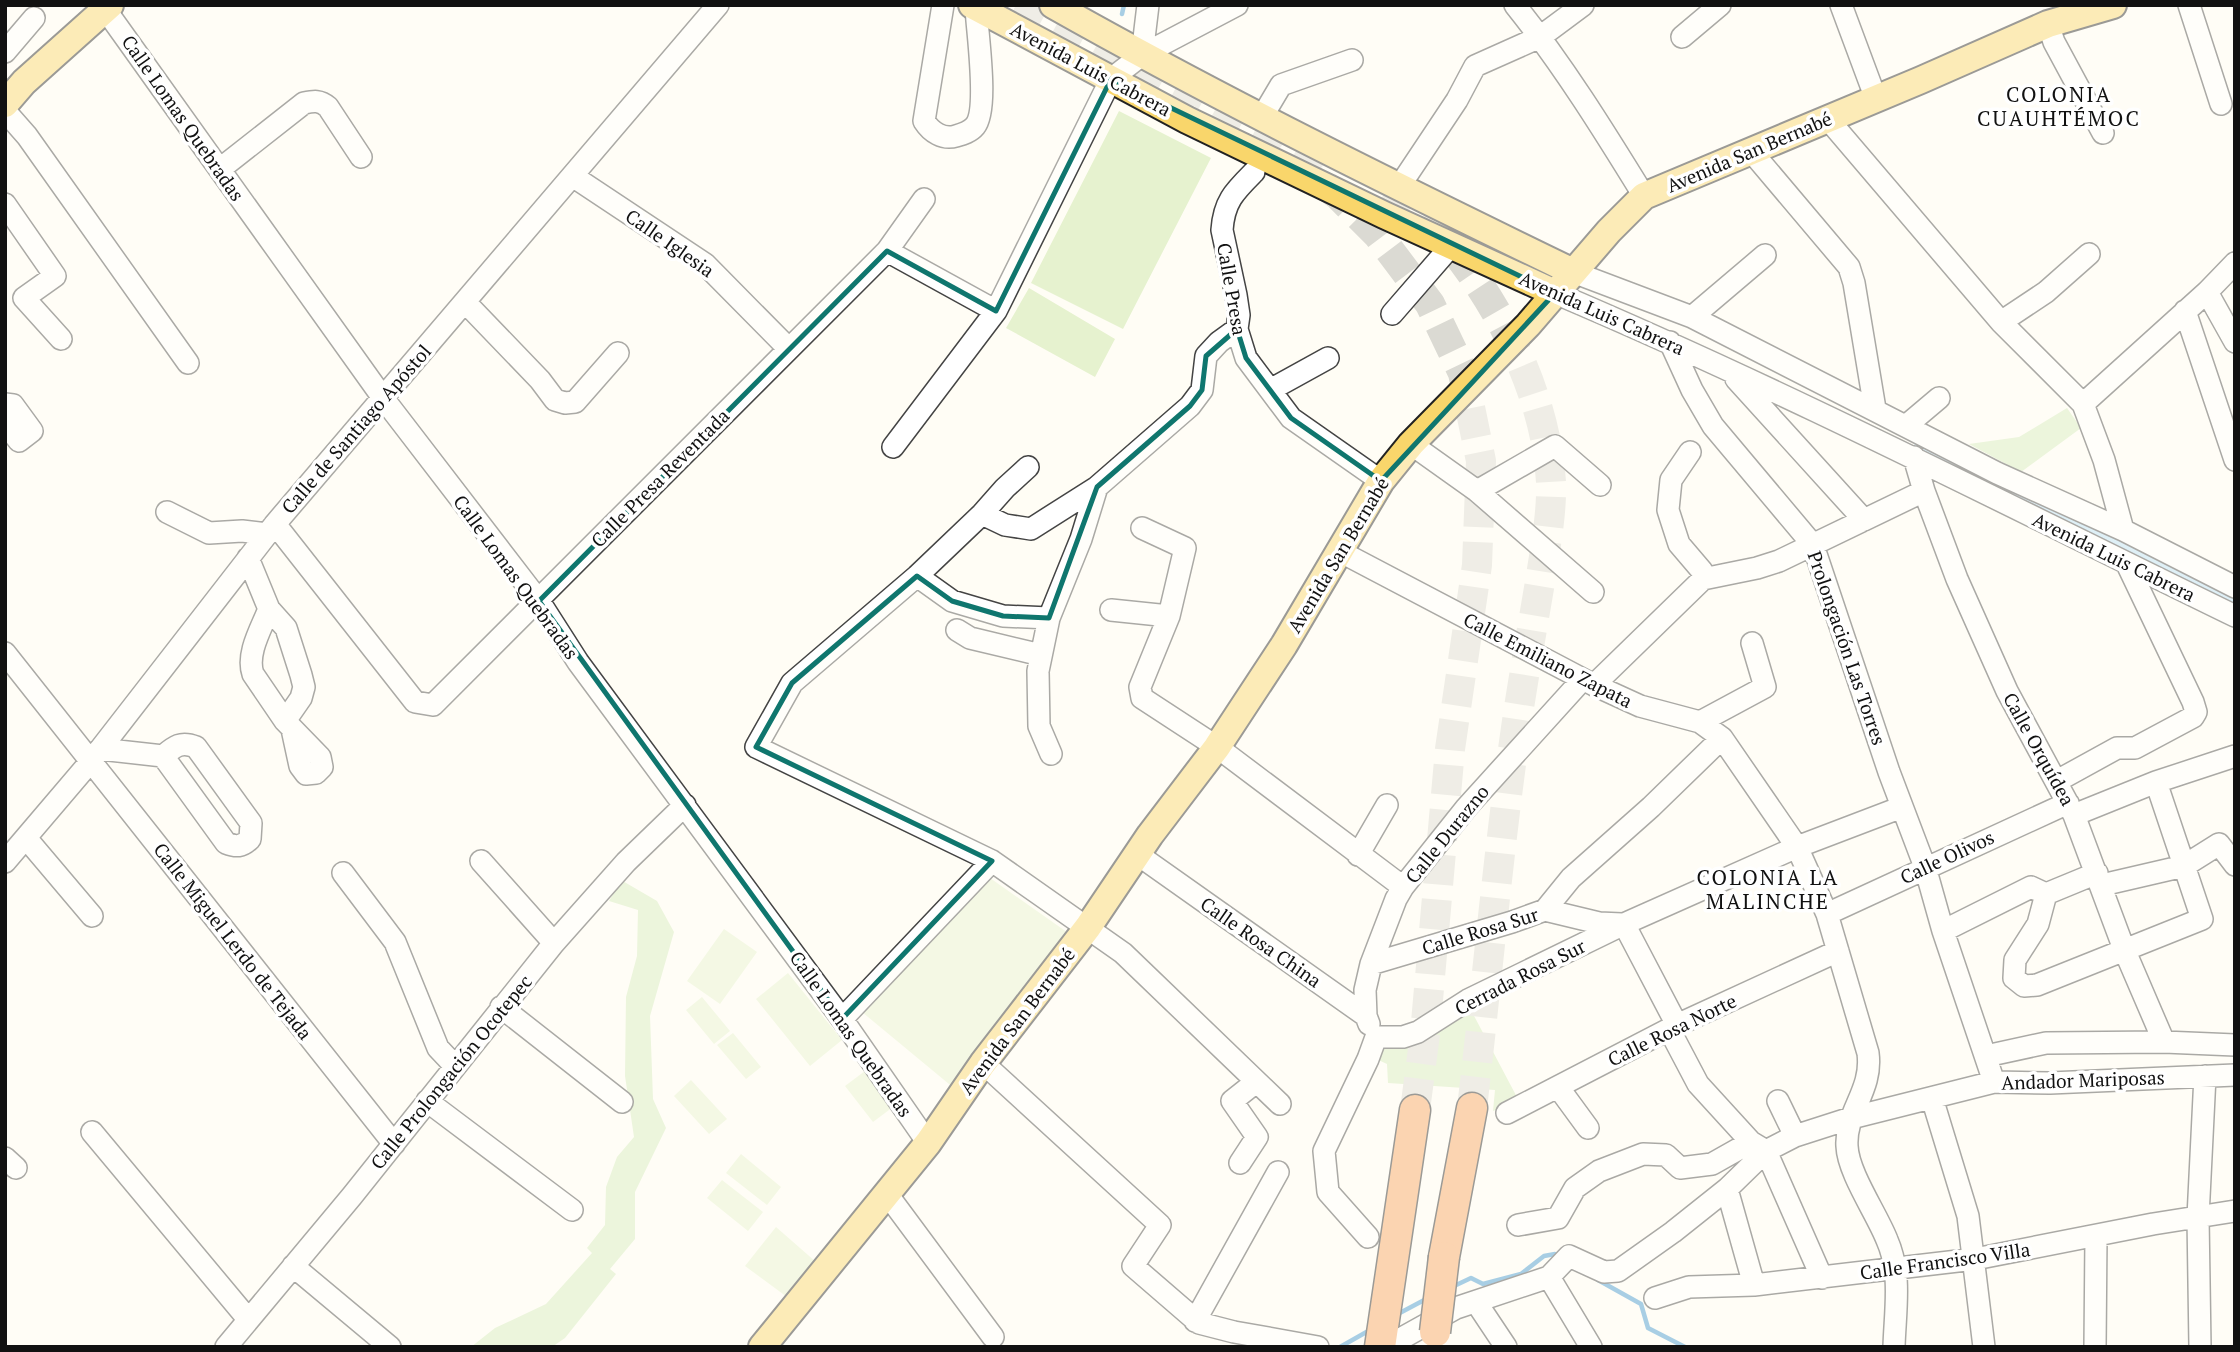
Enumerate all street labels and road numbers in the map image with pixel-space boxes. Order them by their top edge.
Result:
street label: Avenida Luis Cabrera [1007,16,1176,122]
street label: Calle Lomas Quebradas [117,30,250,206]
street label: Avenida San Bernabé [1662,105,1835,198]
street label: Calle Iglesia [621,203,720,283]
street label: Calle Presa [1212,241,1253,337]
street label: Avenida Luis Cabrera [1516,265,1689,360]
street label: Calle de Santiago Apóstol [275,339,436,518]
street label: Calle Presa Reventada [585,403,735,552]
street label: Avenida San Bernabé [1281,472,1394,637]
street label: Calle Lomas Quebradas [448,490,585,664]
street label: Avenida Luis Cabrera [2029,506,2200,607]
street label: Prolongación Las Torres [1803,548,1892,748]
street label: Calle Emiliano Zapata [1460,606,1637,713]
street label: Calle Orquídea [1998,688,2081,810]
street label: Calle Durazno [1399,779,1494,888]
street label: Calle Olivos [1896,824,1998,889]
street label: Calle Miguel Lerdo de Tejada [149,837,318,1045]
street label: Calle Rosa China [1196,891,1327,993]
street label: Calle Rosa Sur [1419,901,1542,960]
street label: Cerrada Rosa Sur [1450,933,1590,1020]
street label: Avenida San Bernabé [953,942,1080,1099]
street label: Calle Lomas Quebradas [785,946,918,1122]
street label: Calle Prolongación Ocotepec [364,969,537,1174]
street label: Calle Rosa Norte [1603,988,1740,1072]
street label: Andador Mariposas [2001,1064,2165,1095]
street label: Calle Francisco Villa [1858,1236,2032,1285]

